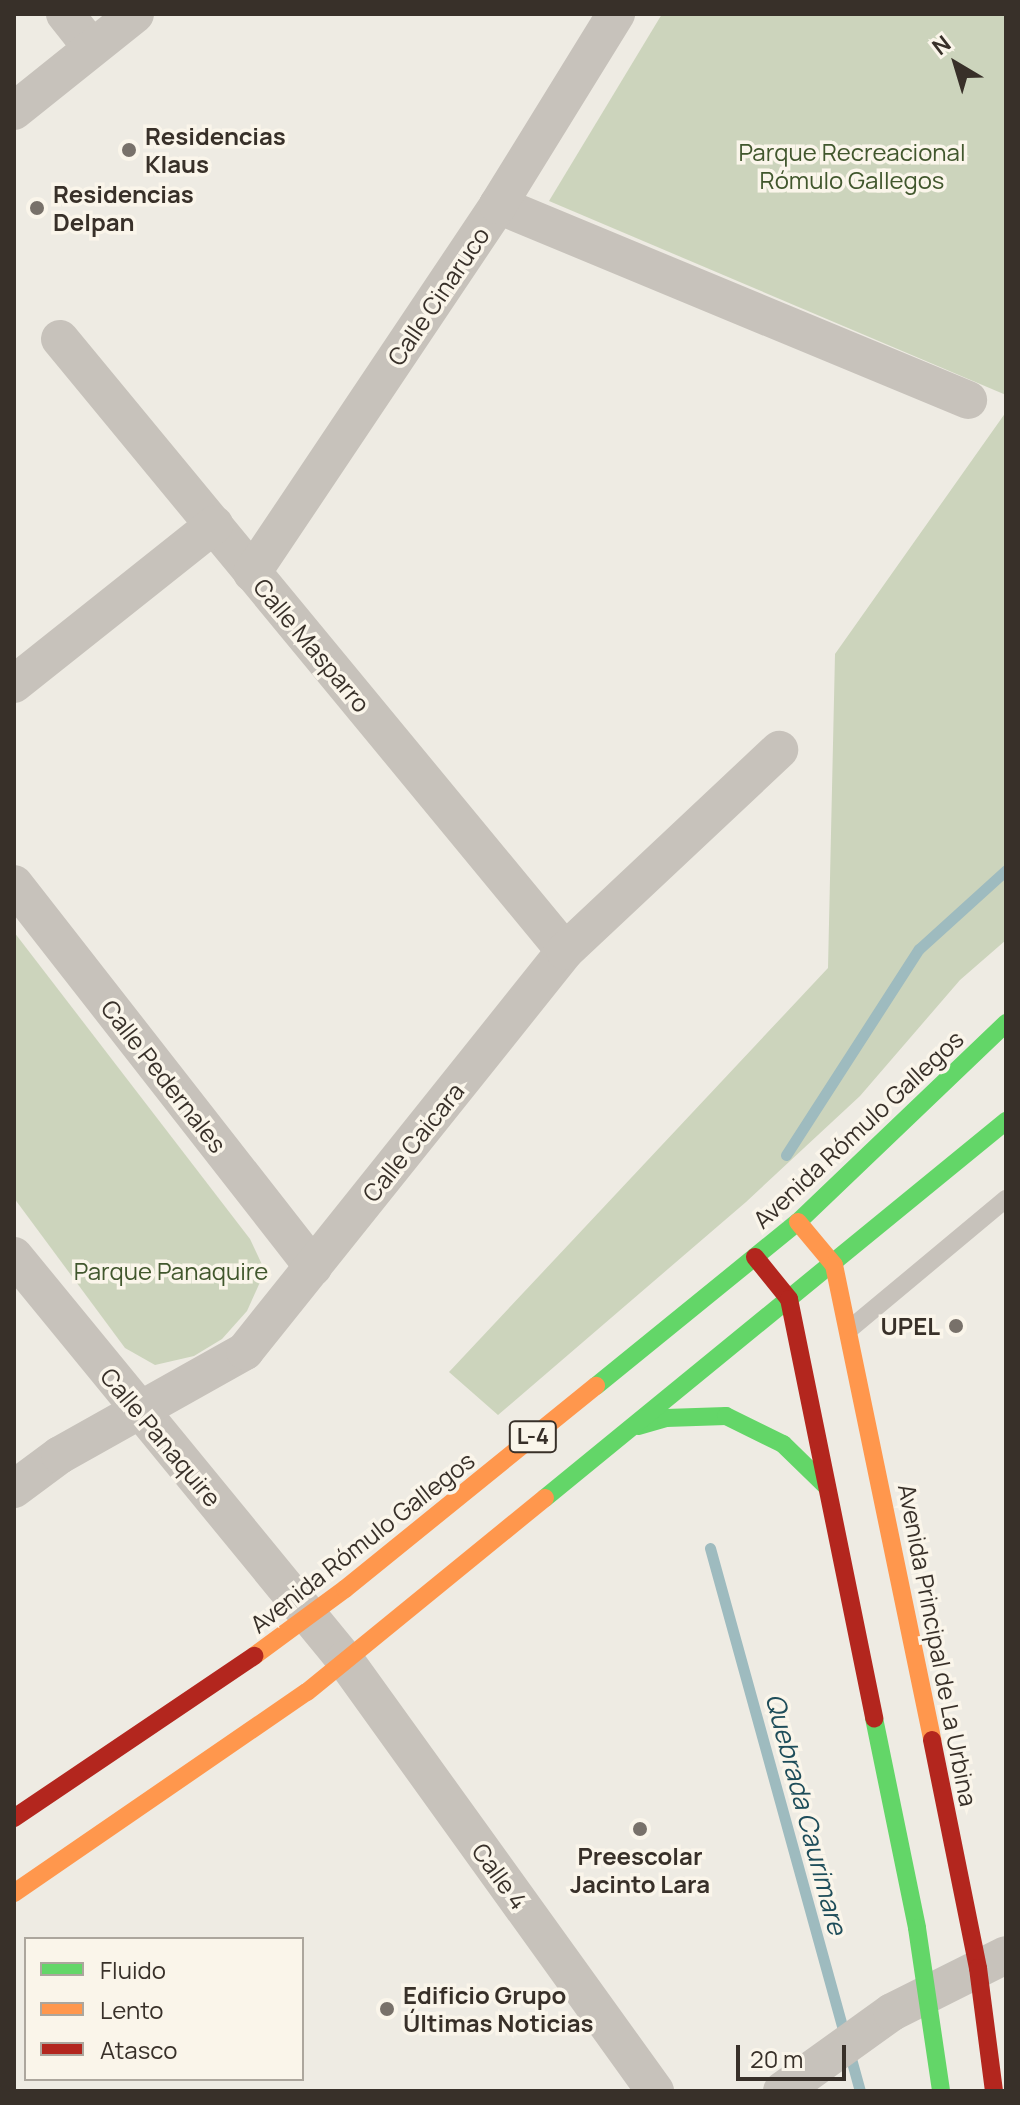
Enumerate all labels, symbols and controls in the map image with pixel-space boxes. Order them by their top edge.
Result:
north arrow [916,24,996,104]
text: N [926,28,957,62]
place label: Residencias Klaus [145,122,286,178]
park label: Parque Recreacional Rómulo Gallegos [738,138,966,194]
marker: Residencias Klaus [120,141,138,159]
place label: Residencias Delpan [53,180,194,236]
marker: Residencias Delpan [28,199,46,217]
street label: Calle Cinaruco [381,221,495,371]
street label: Calle Masparro [248,572,376,718]
street label: Calle Pedernales [95,994,233,1158]
street label: Avenida Rómulo Gallegos [747,1024,969,1234]
street label: Calle Caicara [356,1077,470,1207]
park label: Parque Panaquire [74,1257,268,1285]
place label: UPEL [881,1312,940,1340]
marker: UPEL [947,1317,965,1335]
street label: Calle Panaquire [95,1362,227,1512]
road number: L-4 [507,1419,559,1455]
street label: Avenida Rómulo Gallegos [244,1445,480,1639]
street label: Avenida Principal de La Urbina [893,1481,983,1809]
water label: Quebrada Caurimare [759,1690,853,1938]
marker: Preescolar Jacinto Lara [631,1820,649,1838]
street label: Calle 4 [466,1837,534,1915]
place label: Preescolar Jacinto Lara [570,1842,710,1898]
legend [24,1937,304,2081]
text: Fluido [100,1953,166,1986]
place label: Edificio Grupo Últimas Noticias [403,1981,594,2037]
text: Lento [100,1993,164,2026]
marker: Edificio Grupo Últimas Noticias [378,2000,396,2018]
scale bar [740,2029,850,2079]
text: Atasco [100,2033,177,2066]
text: 20 m [750,2042,803,2075]

